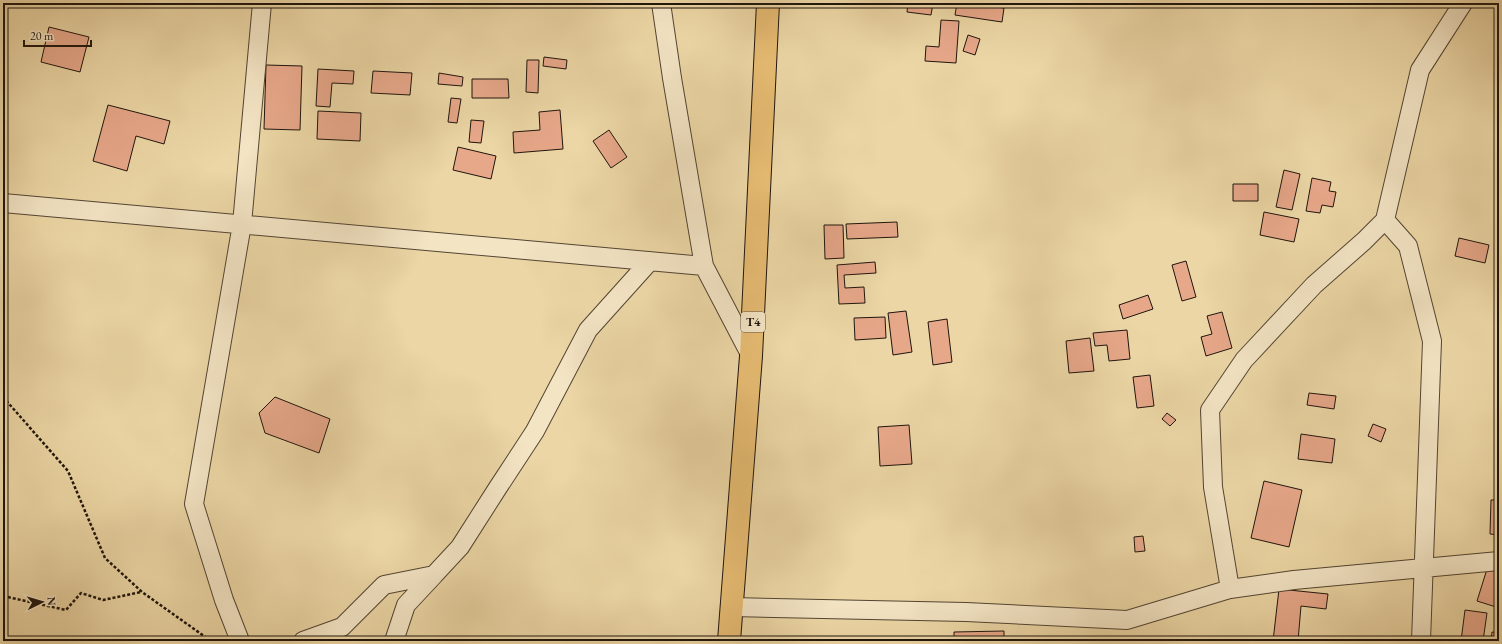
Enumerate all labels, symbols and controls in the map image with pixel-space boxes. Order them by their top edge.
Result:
scale bar [24,22,91,48]
text: 20 m [30,28,54,44]
road number: T4 [741,312,765,332]
north arrow [22,582,62,622]
text: N [45,596,59,606]

